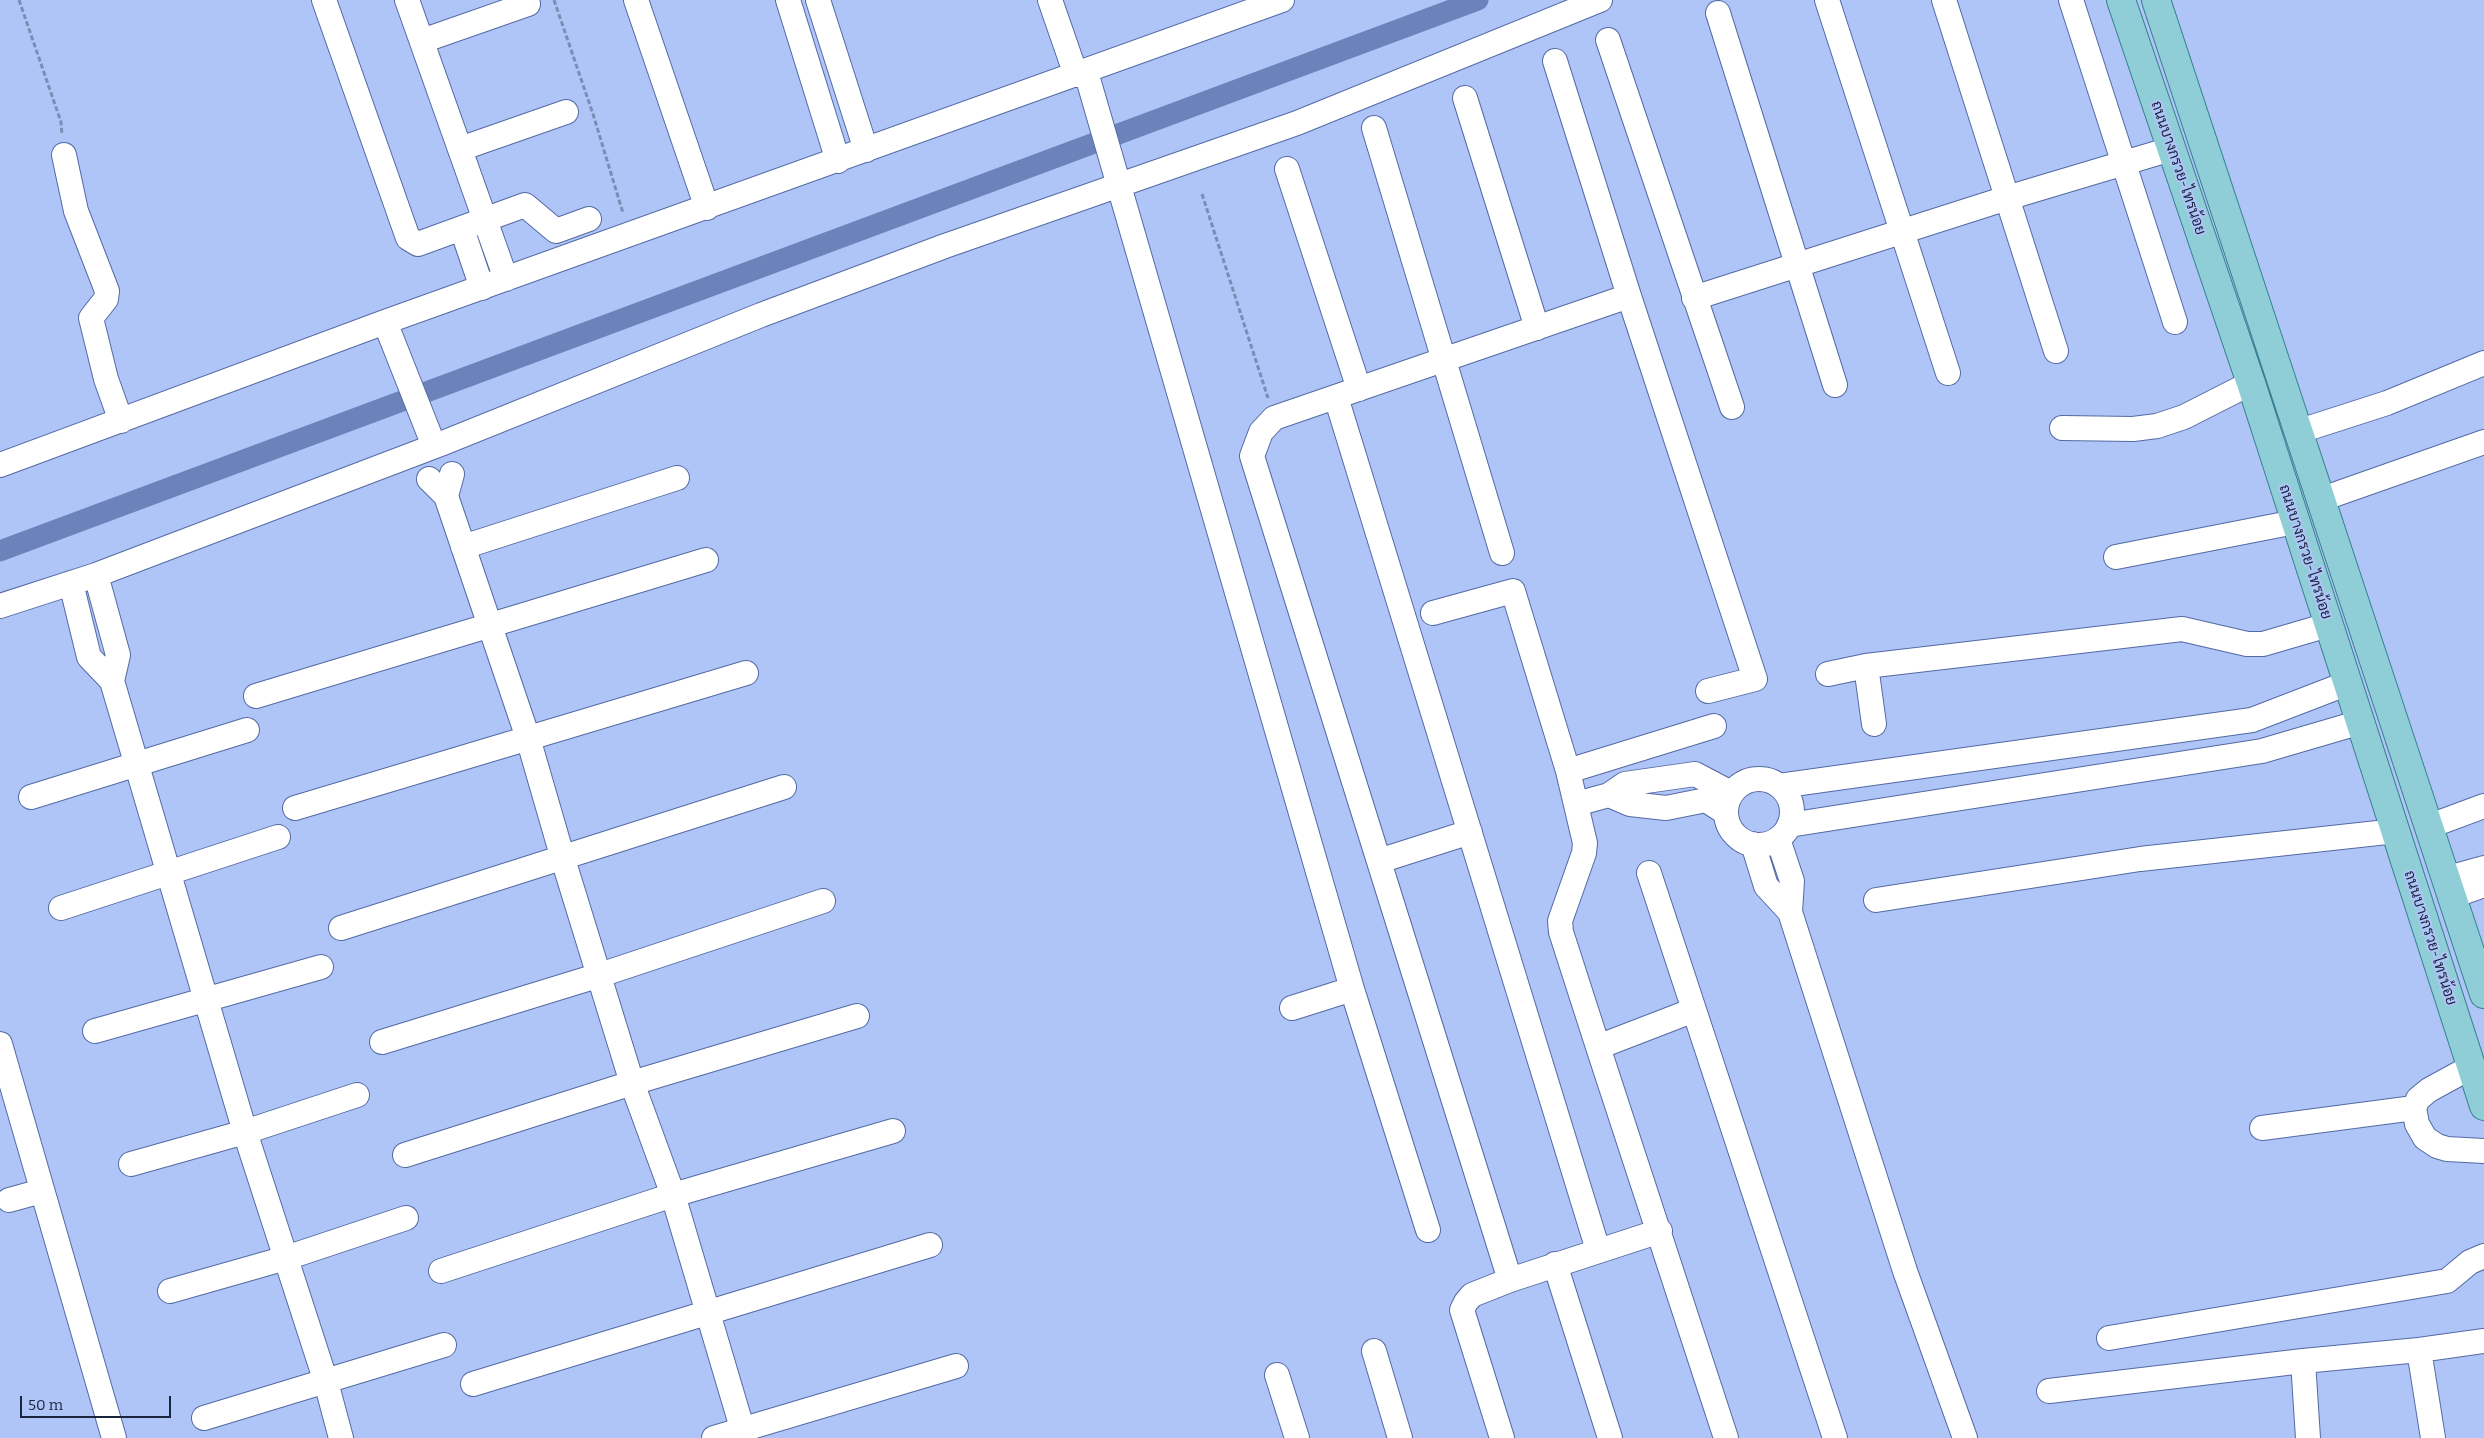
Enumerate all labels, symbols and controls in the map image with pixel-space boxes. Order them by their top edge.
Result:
street label: ถนนบางกรวย-ไทรน้อย [2147,99,2209,237]
street label: ถนนบางกรวย-ไทรน้อย [2275,482,2335,622]
street label: ถนนบางกรวย-ไทรน้อย [2400,868,2460,1008]
scale bar [22,1386,174,1418]
text: 50 m [28,1396,63,1414]

